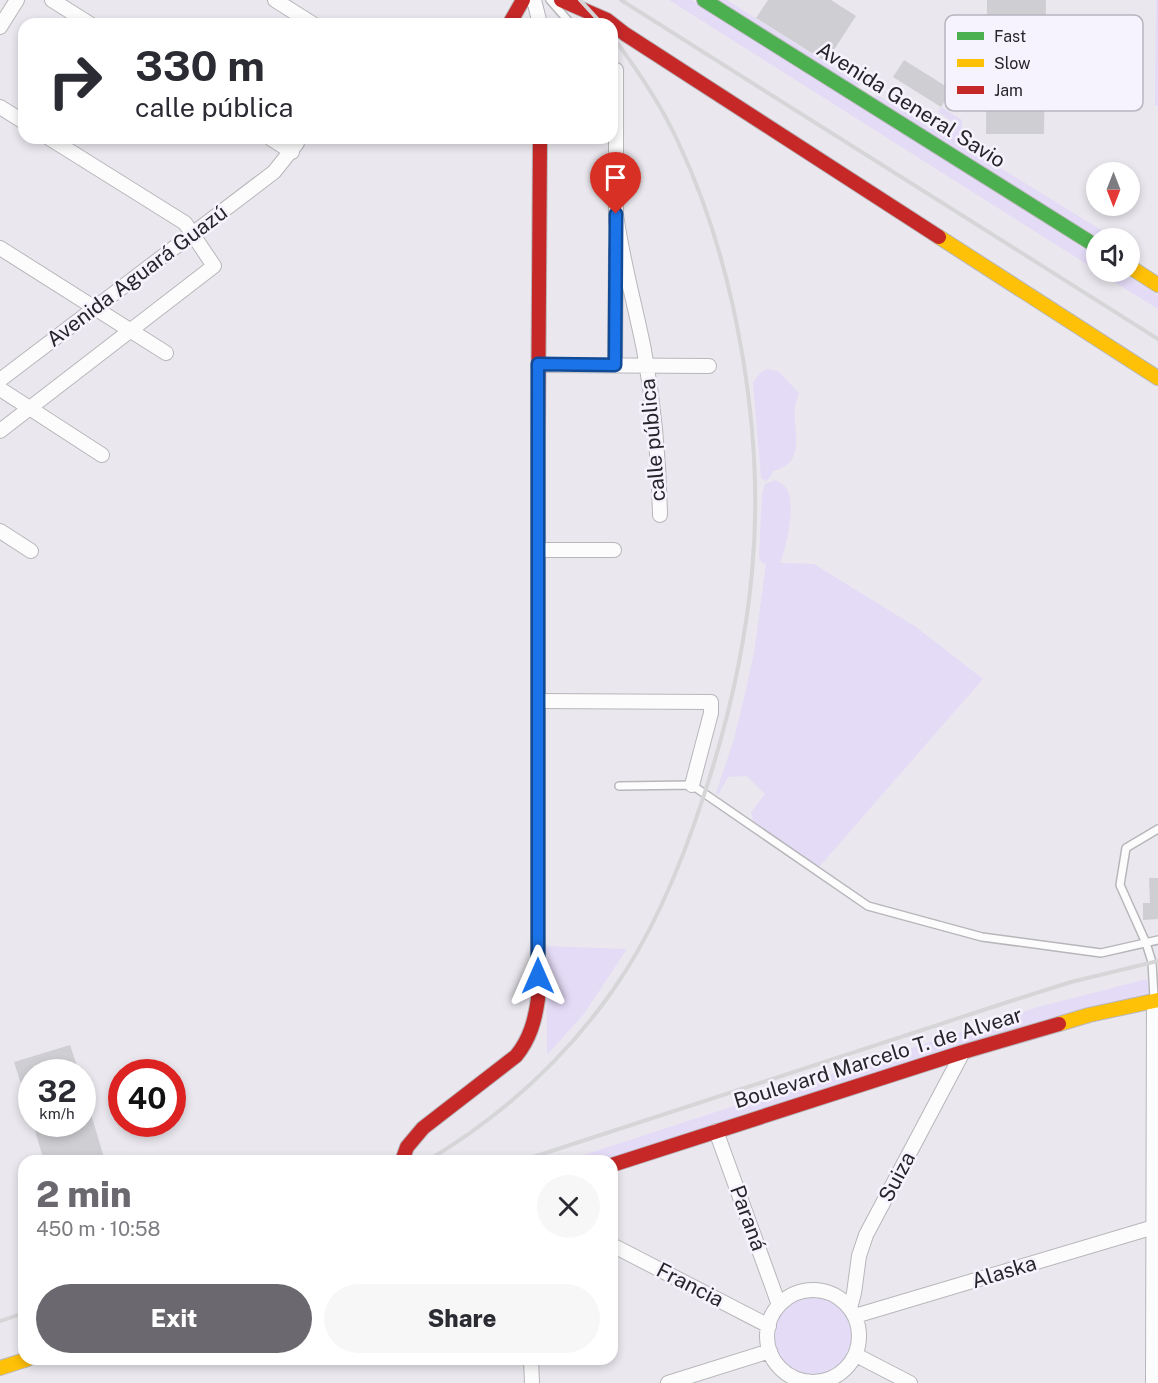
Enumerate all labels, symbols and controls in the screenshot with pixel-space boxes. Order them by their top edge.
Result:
legend [945,15,1143,111]
text: Fast [994,27,1026,46]
street label: Avenida General Savio [812,36,1010,173]
text: 330 m [135,41,265,90]
icon: right [36,42,114,120]
text: Slow [994,54,1031,73]
text: Jam [994,81,1023,100]
text: calle pública [135,91,294,123]
pin [590,152,641,214]
icon: arrive [599,161,632,194]
north arrow [1086,162,1140,216]
map controls [1086,162,1140,282]
street label: Avenida Aguará Guazú [42,200,232,352]
button: sound [1086,228,1140,282]
street label: calle pública [635,378,670,503]
position arrow [506,944,570,1008]
street label: Boulevard Marcelo T. de Alvear [731,1002,1025,1113]
speed limit sign: 40 [108,1059,186,1137]
text: 32 [37,1073,77,1109]
text: km/h [39,1105,75,1122]
street label: Suiza [873,1147,920,1206]
text: 2 min [36,1173,132,1215]
button: close [537,1175,600,1238]
street label: Paraná [725,1182,772,1254]
text: 450 m · 10:58 [36,1217,160,1241]
street label: Alaska [968,1250,1039,1293]
street label: Francia [652,1257,728,1312]
button: Exit [36,1284,312,1353]
button: Share [324,1284,600,1353]

